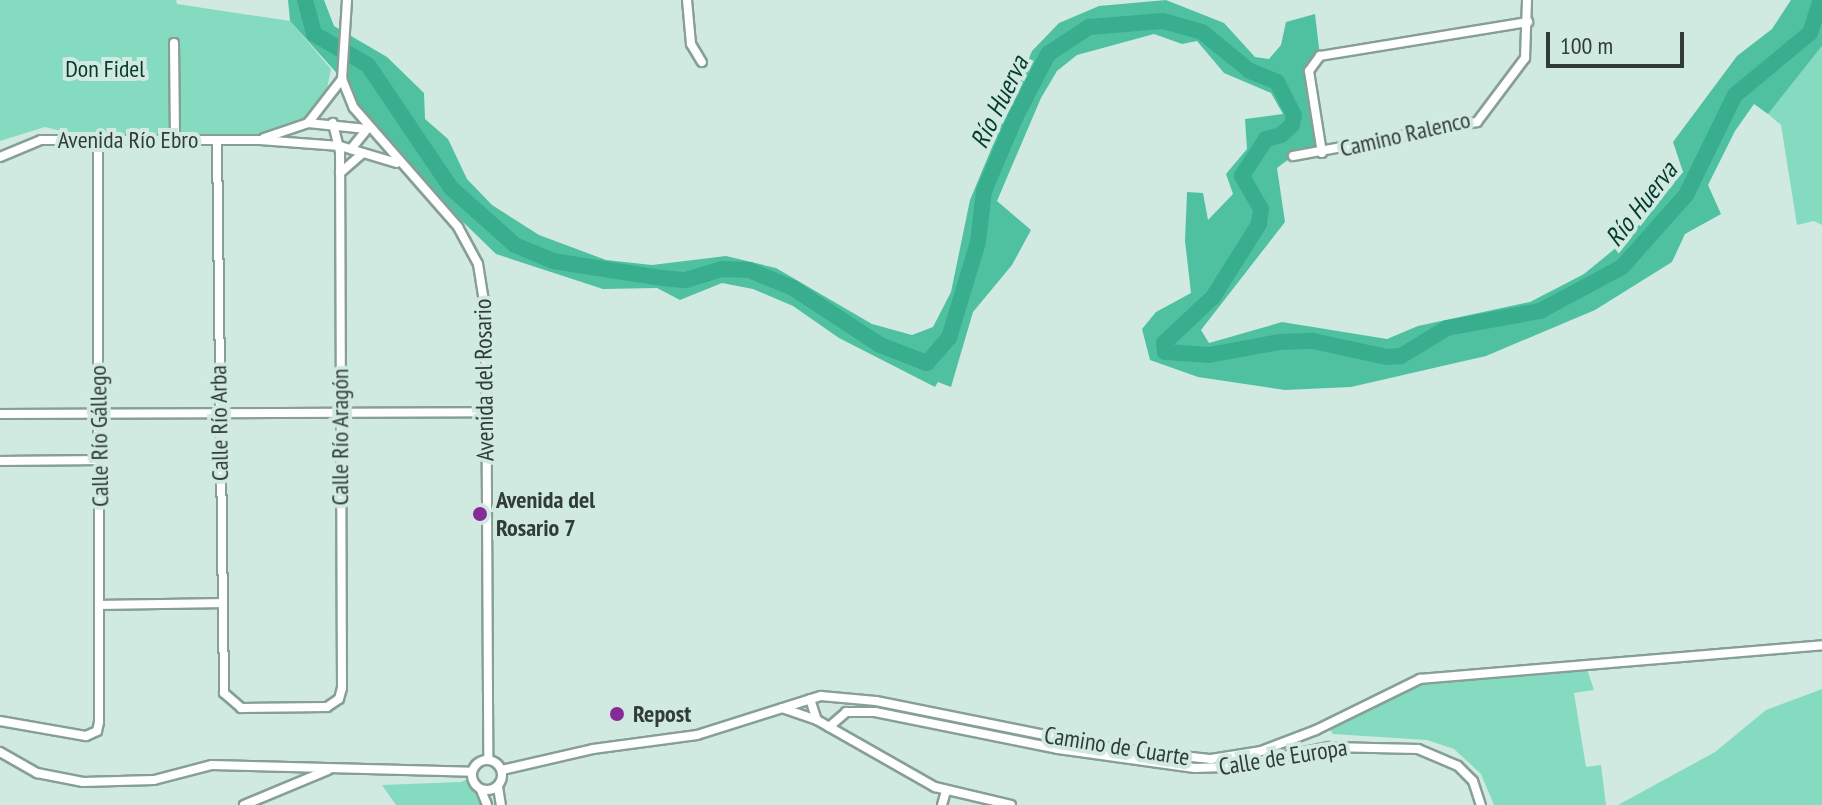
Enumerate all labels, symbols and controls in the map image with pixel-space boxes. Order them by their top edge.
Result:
scale bar [1550,16,1688,66]
text: 100 m [1560,30,1613,61]
water label: Río Huerva [963,51,1035,153]
park label: Don Fidel [65,55,145,83]
street label: Camino Ralenco [1337,105,1473,163]
street label: Avenida Río Ebro [58,126,198,154]
water label: Río Huerva [1598,156,1684,252]
street label: Avenida del Rosario [468,299,500,461]
street label: Calle Río Arba [204,364,234,482]
street label: Calle Río Gállego [83,365,115,507]
street label: Calle Río Aragón [326,368,354,506]
place label: Avenida del Rosario 7 [496,486,595,542]
marker: Avenida del Rosario 7 [471,505,489,523]
place label: Repost [633,700,691,728]
marker: Repost [608,705,626,723]
street label: Camino de Cuarte [1042,720,1192,772]
street label: Calle de Europa [1217,733,1349,781]

